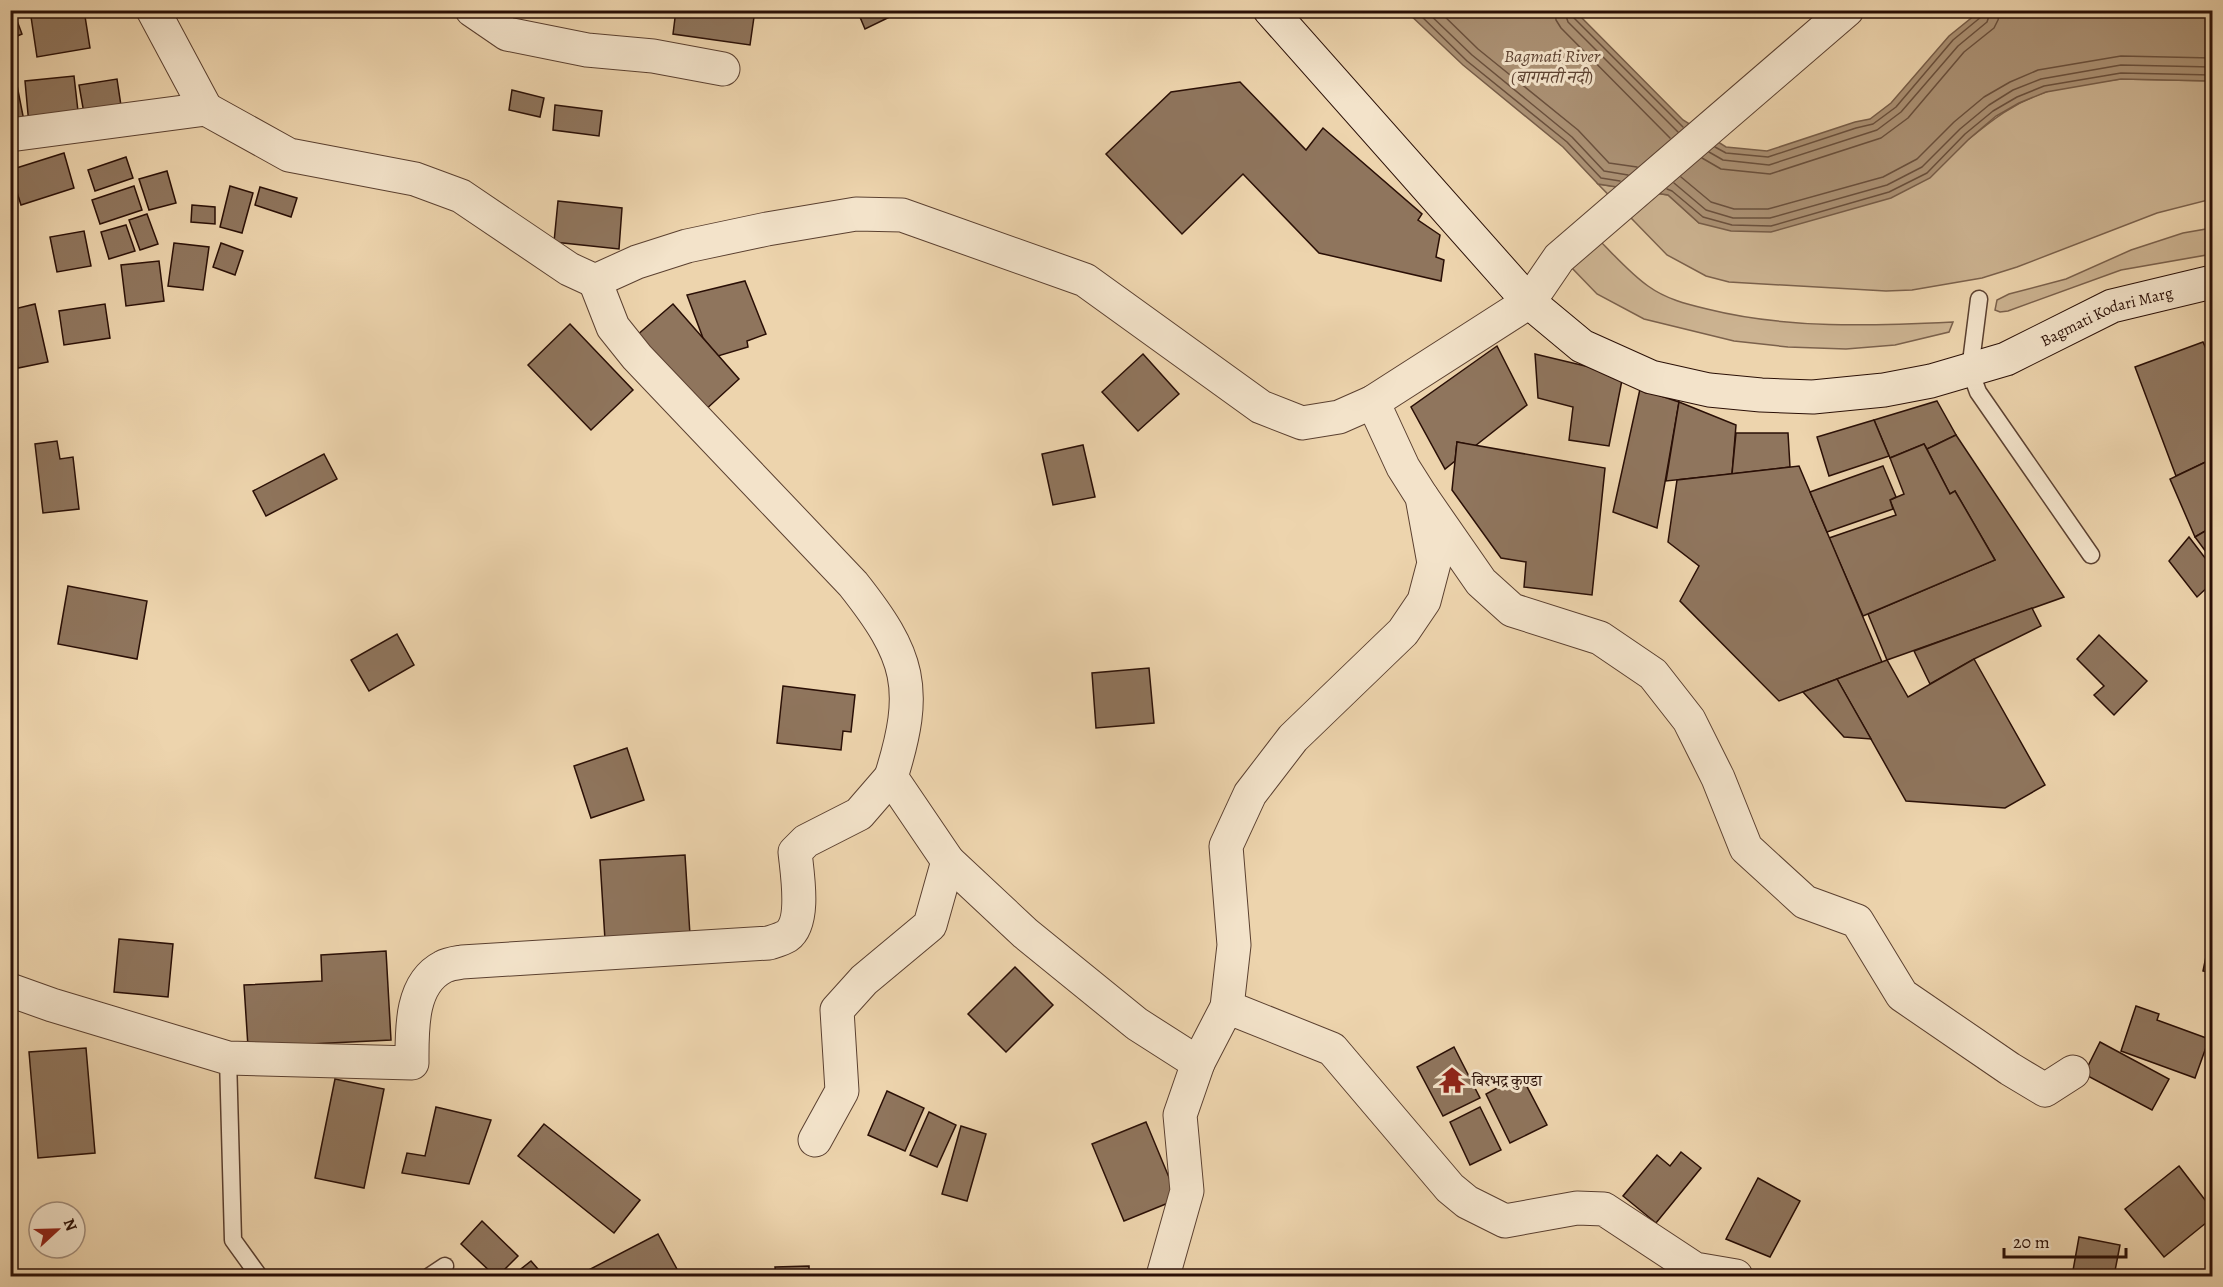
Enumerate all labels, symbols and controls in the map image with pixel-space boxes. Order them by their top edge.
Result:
water label: Bagmati River (बागमती नदी) [1504,44,1601,89]
street label: Bagmati Kodari Marg [2037,282,2175,352]
temple icon: बिरभद्र कुण्डा [1437,1065,1467,1095]
place label: बिरभद्र कुण्डा [1471,1070,1543,1092]
north arrow [27,1200,87,1260]
text: N [58,1215,82,1235]
scale bar [2004,1221,2126,1259]
text: 20 m [2013,1230,2050,1254]

